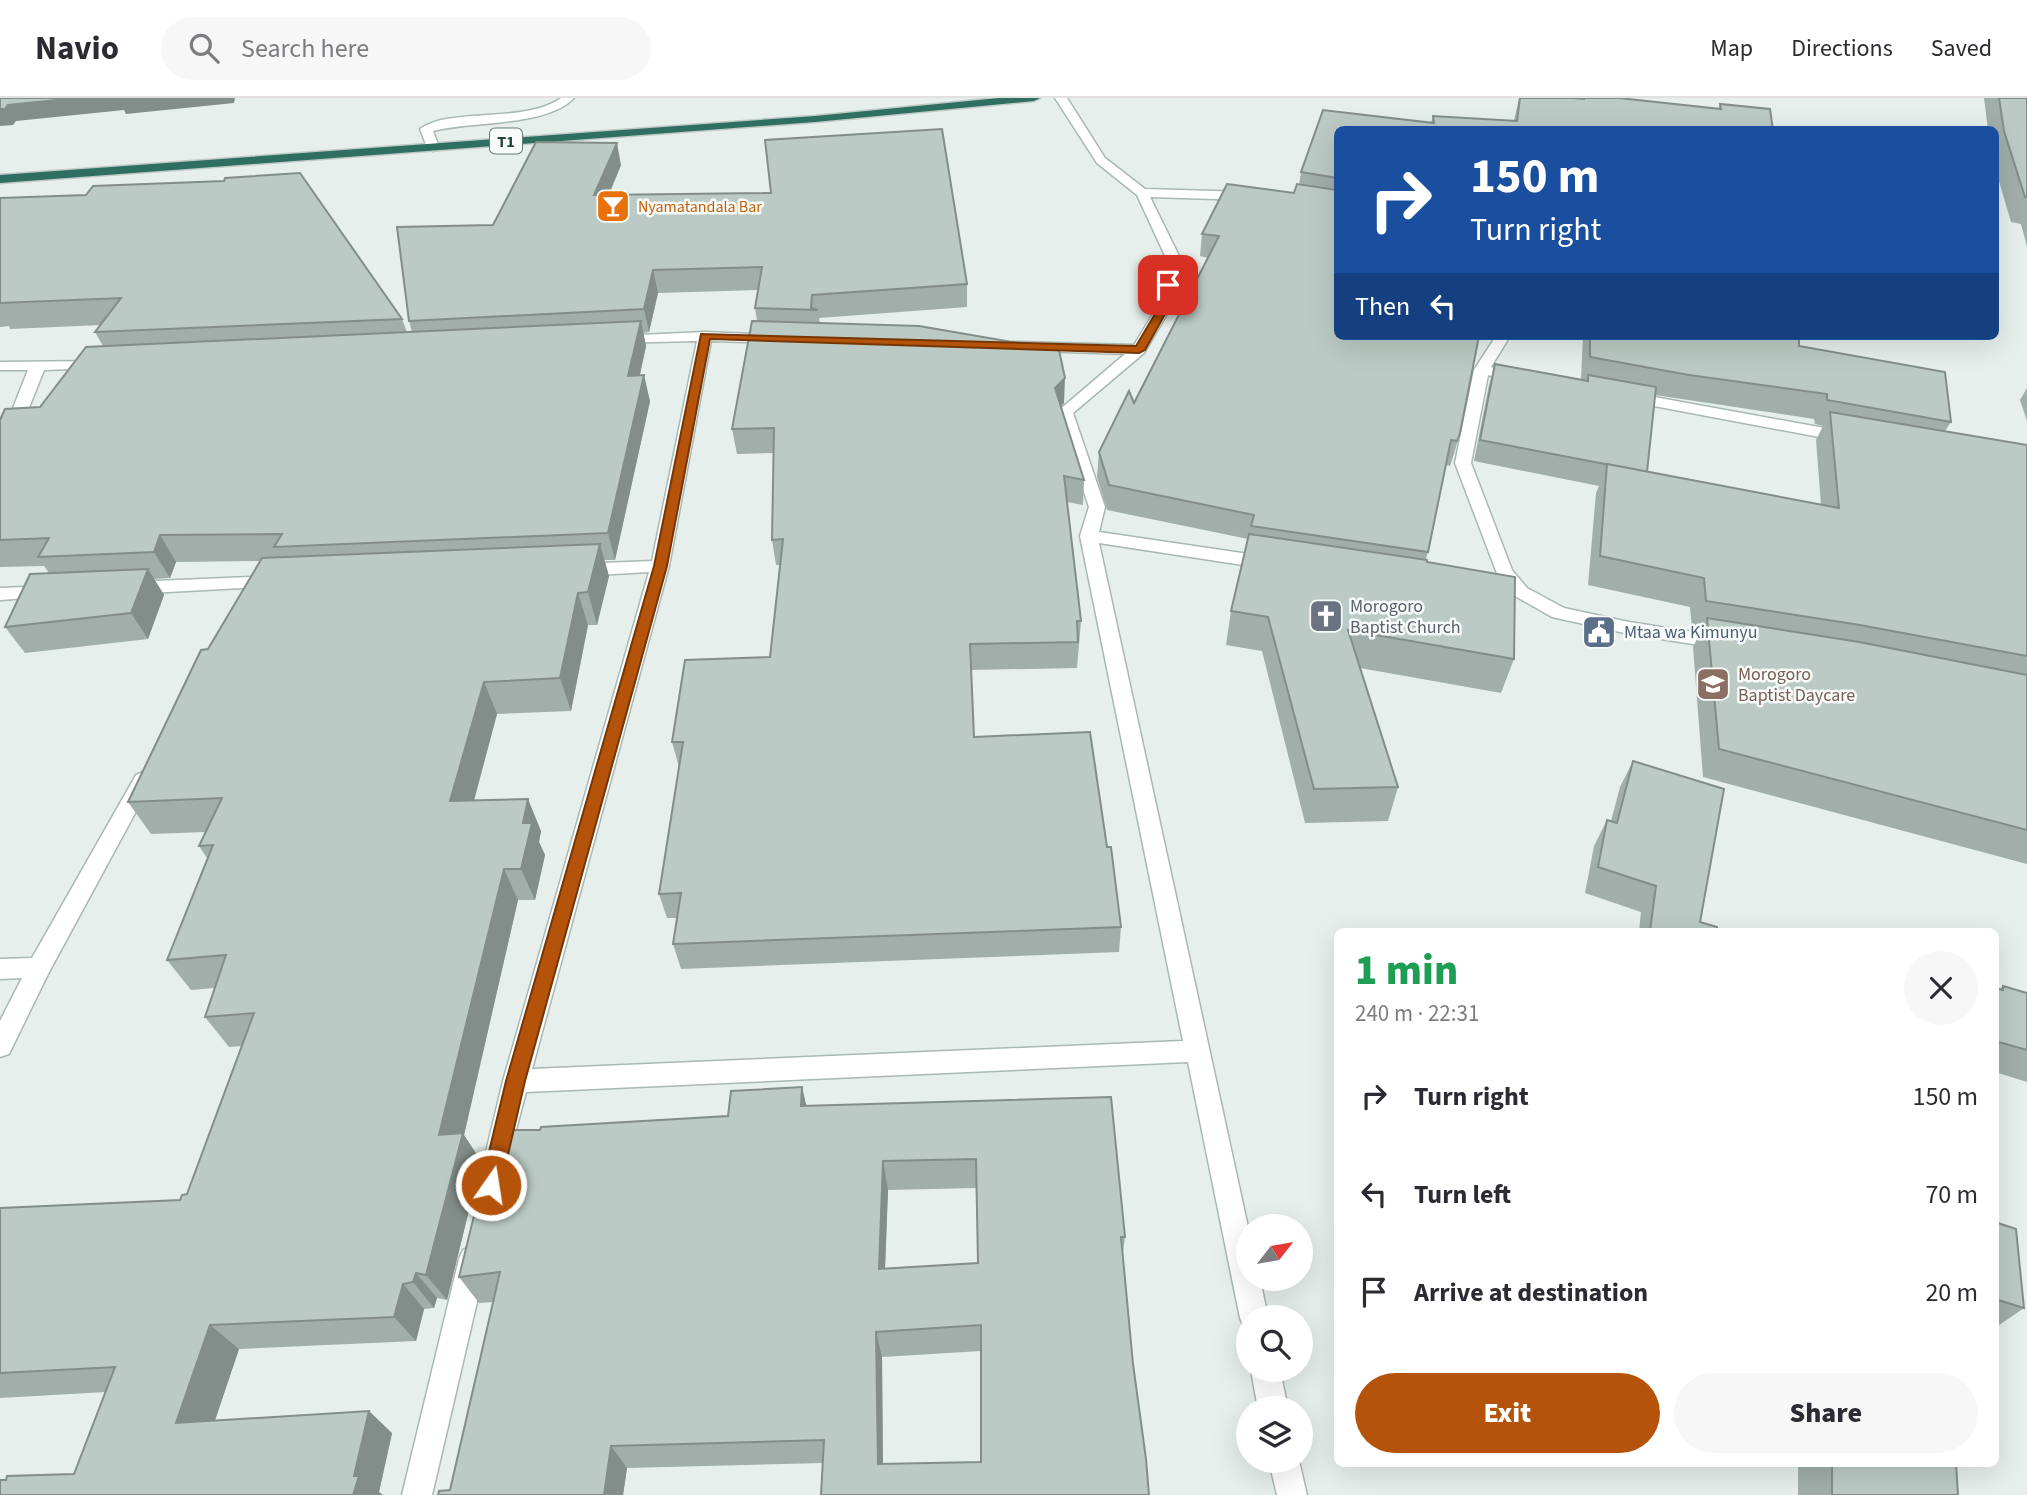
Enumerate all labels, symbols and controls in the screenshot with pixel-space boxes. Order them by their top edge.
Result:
search box [161,17,651,80]
text: Navio [35,25,119,72]
icon: search [185,29,223,67]
text: Search here [241,30,369,67]
text: Map [1710,31,1753,66]
text: Directions [1791,31,1893,66]
text: Saved [1931,31,1992,66]
road number: T1 [490,129,522,154]
text: 150 m [1470,142,1599,212]
icon: right [1355,154,1446,245]
bar icon: Nyamatandala Bar [594,187,632,225]
place label: Nyamatandala Bar [638,196,762,218]
text: Turn right [1470,207,1601,253]
pin [1138,255,1198,315]
icon: arrive [1149,266,1187,304]
icon: left [1424,287,1462,325]
text: Then [1355,288,1410,325]
place label: Morogoro Baptist Church [1350,594,1461,640]
church icon: Morogoro Baptist Church [1307,597,1345,635]
public building icon: Mtaa wa Kimunyu [1580,613,1618,651]
place label: Mtaa wa Kimunyu [1624,620,1758,645]
place label: Morogoro Baptist Daycare [1738,662,1855,708]
school or university icon: Morogoro Baptist Daycare [1694,665,1732,703]
text: 1 min [1355,941,1458,1001]
button: close [1904,951,1978,1025]
text: 240 m · 22:31 [1355,997,1479,1030]
icon: right [1355,1077,1393,1115]
text: Turn right [1414,1078,1529,1115]
text: 150 m [1912,1078,1978,1115]
position arrow [454,1148,528,1222]
icon: left [1355,1175,1393,1213]
text: Turn left [1414,1176,1511,1213]
text: 70 m [1925,1176,1978,1213]
north arrow [1236,1214,1312,1292]
map controls [1236,1214,1313,1473]
icon: arrive [1355,1273,1393,1311]
text: Arrive at destination [1414,1274,1648,1311]
text: 20 m [1925,1274,1978,1311]
button: search [1236,1305,1313,1382]
button: Exit [1355,1373,1660,1453]
button: Share [1674,1373,1978,1453]
button: layers [1236,1396,1313,1473]

